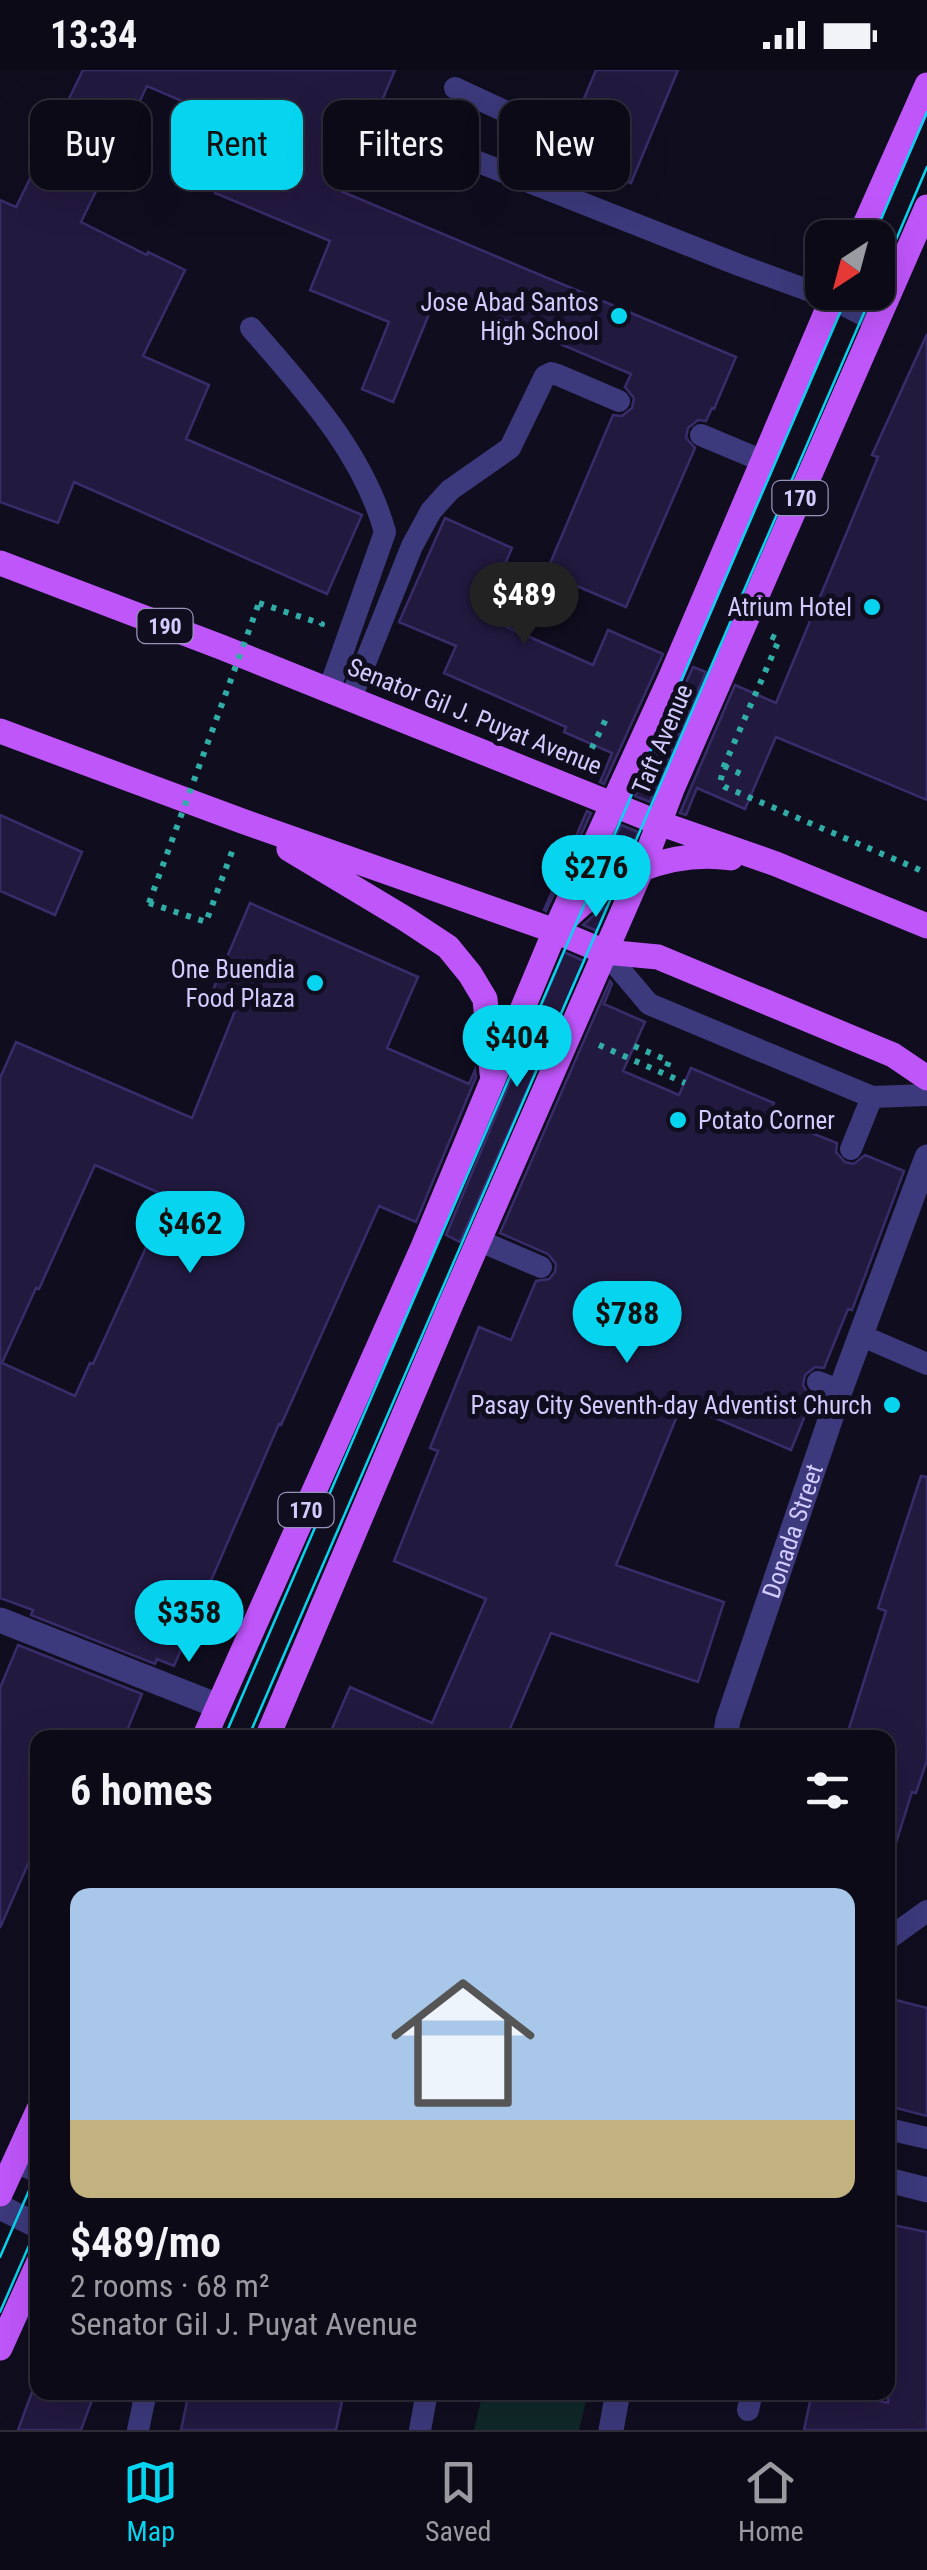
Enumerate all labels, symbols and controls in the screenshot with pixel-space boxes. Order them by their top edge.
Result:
text: 13:34 [50,13,137,57]
chip: Buy [30,100,151,190]
chip: Rent [171,100,303,190]
chip: Filters [323,100,479,190]
chip: New [499,100,630,190]
north arrow [805,220,895,310]
map controls [805,220,895,310]
place label: Jose Abad Santos High School [420,288,599,346]
marker: Jose Abad Santos High School [608,305,630,327]
road number: 170 [772,481,828,515]
pin: $489 [465,562,583,647]
text: $489 [492,575,556,613]
place label: Atrium Hotel [727,593,852,622]
marker: Atrium Hotel [861,596,883,618]
road number: 190 [138,609,192,643]
street label: Senator Gil J. Puyat Avenue [344,652,606,781]
street label: Taft Avenue [626,680,699,799]
pin: $276 [537,835,655,920]
text: $276 [564,848,628,886]
place label: One Buendia Food Plaza [171,955,295,1013]
marker: One Buendia Food Plaza [304,972,326,994]
pin: $404 [458,1005,576,1090]
text: $404 [485,1018,549,1056]
place label: Potato Corner [698,1106,835,1135]
marker: Potato Corner [667,1109,689,1131]
pin: $462 [131,1191,249,1276]
text: $462 [158,1204,222,1242]
pin: $788 [568,1281,686,1366]
text: $788 [595,1294,659,1332]
place label: Pasay City Seventh-day Adventist Church [470,1391,872,1420]
marker: Pasay City Seventh-day Adventist Church [881,1394,903,1416]
street label: Donada Street [757,1460,829,1602]
road number: 170 [278,1493,334,1527]
pin: $358 [130,1580,248,1665]
text: $358 [157,1593,221,1631]
icon: filters [800,1763,855,1818]
text: 6 homes [70,1766,213,1815]
icon: home [373,1953,553,2133]
text: $489/mo [70,2218,221,2267]
text: 2 rooms · 68 m² [70,2267,269,2305]
text: Senator Gil J. Puyat Avenue [70,2305,417,2343]
tab: Map [123,2455,178,2548]
tab: Saved [425,2455,491,2548]
tab: Home [738,2455,804,2548]

